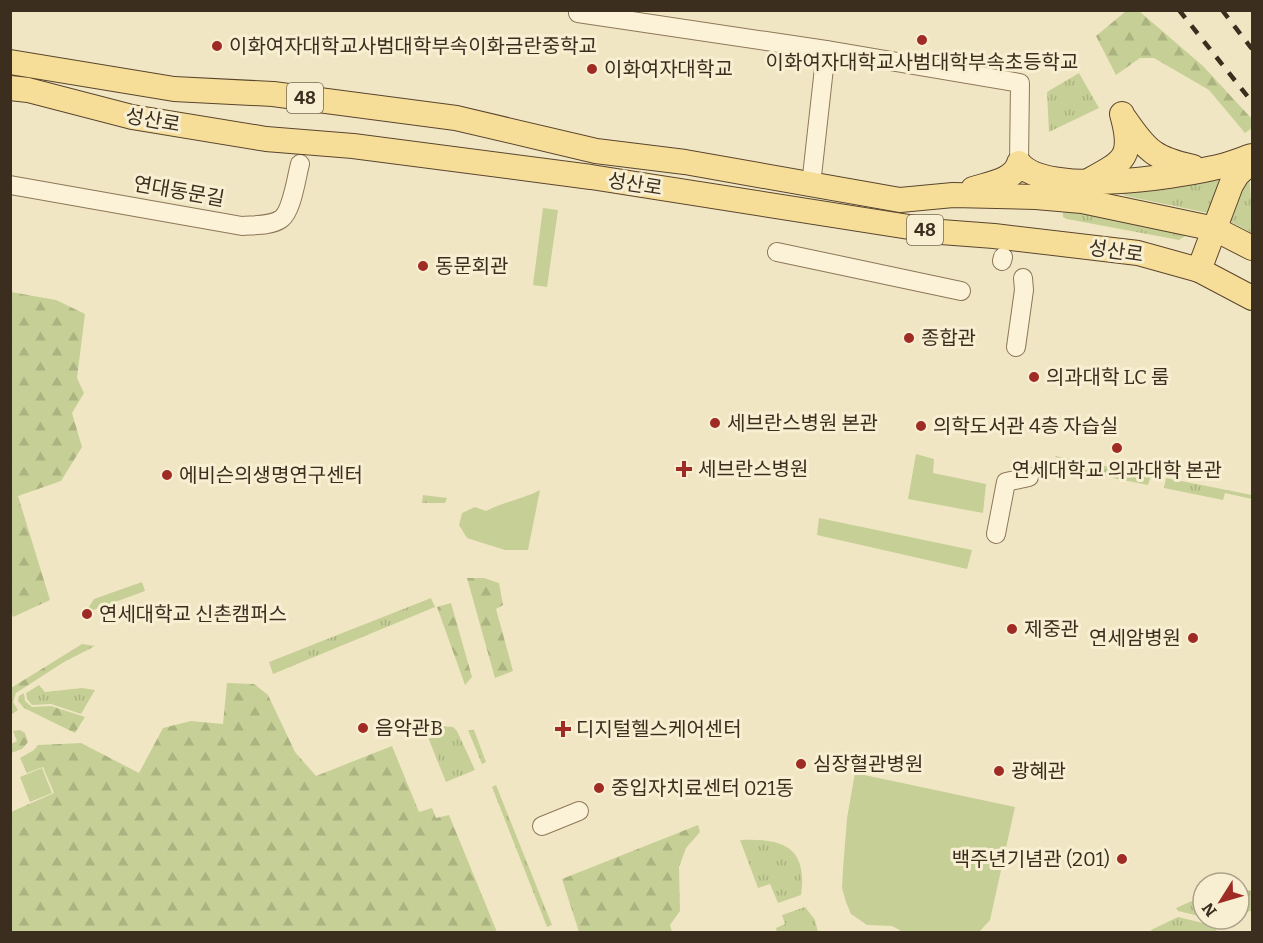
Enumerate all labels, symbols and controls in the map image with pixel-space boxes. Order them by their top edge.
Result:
marker: 이화여자대학교사범대학부속초등학교 [915,33,929,47]
place label: 이화여자대학교사범대학부속이화금란중학교 [229,34,597,58]
marker: 이화여자대학교사범대학부속이화금란중학교 [210,39,224,53]
place label: 이화여자대학교사범대학부속초등학교 [766,50,1078,74]
place label: 이화여자대학교 [604,57,733,81]
marker: 이화여자대학교 [585,62,599,76]
road number: 48 [287,83,323,113]
street label: 성산로 [124,103,182,137]
street label: 성산로 [606,168,664,200]
street label: 연대동문길 [132,171,226,211]
road number: 48 [907,215,943,245]
street label: 성산로 [1087,235,1145,267]
place label: 동문회관 [435,254,509,278]
marker: 동문회관 [416,259,430,273]
place label: 종합관 [921,326,976,350]
marker: 종합관 [902,331,916,345]
place label: 의과대학 LC 룸 [1046,365,1169,389]
marker: 의과대학 LC 룸 [1027,370,1041,384]
place label: 세브란스병원 본관 [727,411,878,435]
place label: 의학도서관 4층 자습실 [933,414,1118,438]
marker: 세브란스병원 본관 [708,416,722,430]
marker: 의학도서관 4층 자습실 [914,419,928,433]
marker: 연세대학교 의과대학 본관 [1110,441,1124,455]
place label: 세브란스병원 [698,457,808,481]
place label: 연세대학교 의과대학 본관 [1012,458,1222,482]
marker: 세브란스병원 [675,460,693,478]
place label: 에비슨의생명연구센터 [179,463,363,487]
marker: 에비슨의생명연구센터 [160,468,174,482]
place label: 연세대학교 신촌캠퍼스 [99,602,287,626]
marker: 연세대학교 신촌캠퍼스 [80,607,94,621]
place label: 제중관 [1024,617,1079,641]
marker: 제중관 [1005,622,1019,636]
place label: 연세암병원 [1089,626,1181,650]
marker: 연세암병원 [1186,631,1200,645]
place label: 음악관B [375,716,443,740]
place label: 디지털헬스케어센터 [576,717,742,741]
marker: 디지털헬스케어센터 [554,720,572,738]
marker: 음악관B [356,721,370,735]
place label: 심장혈관병원 [813,752,923,776]
marker: 심장혈관병원 [794,757,808,771]
place label: 광혜관 [1011,759,1066,783]
marker: 광혜관 [992,764,1006,778]
place label: 중입자치료센터 021동 [611,776,794,800]
marker: 중입자치료센터 021동 [592,781,606,795]
place label: 백주년기념관 (201) [952,847,1110,871]
marker: 백주년기념관 (201) [1115,852,1129,866]
north arrow [1191,871,1251,931]
text: N [1198,899,1221,920]

